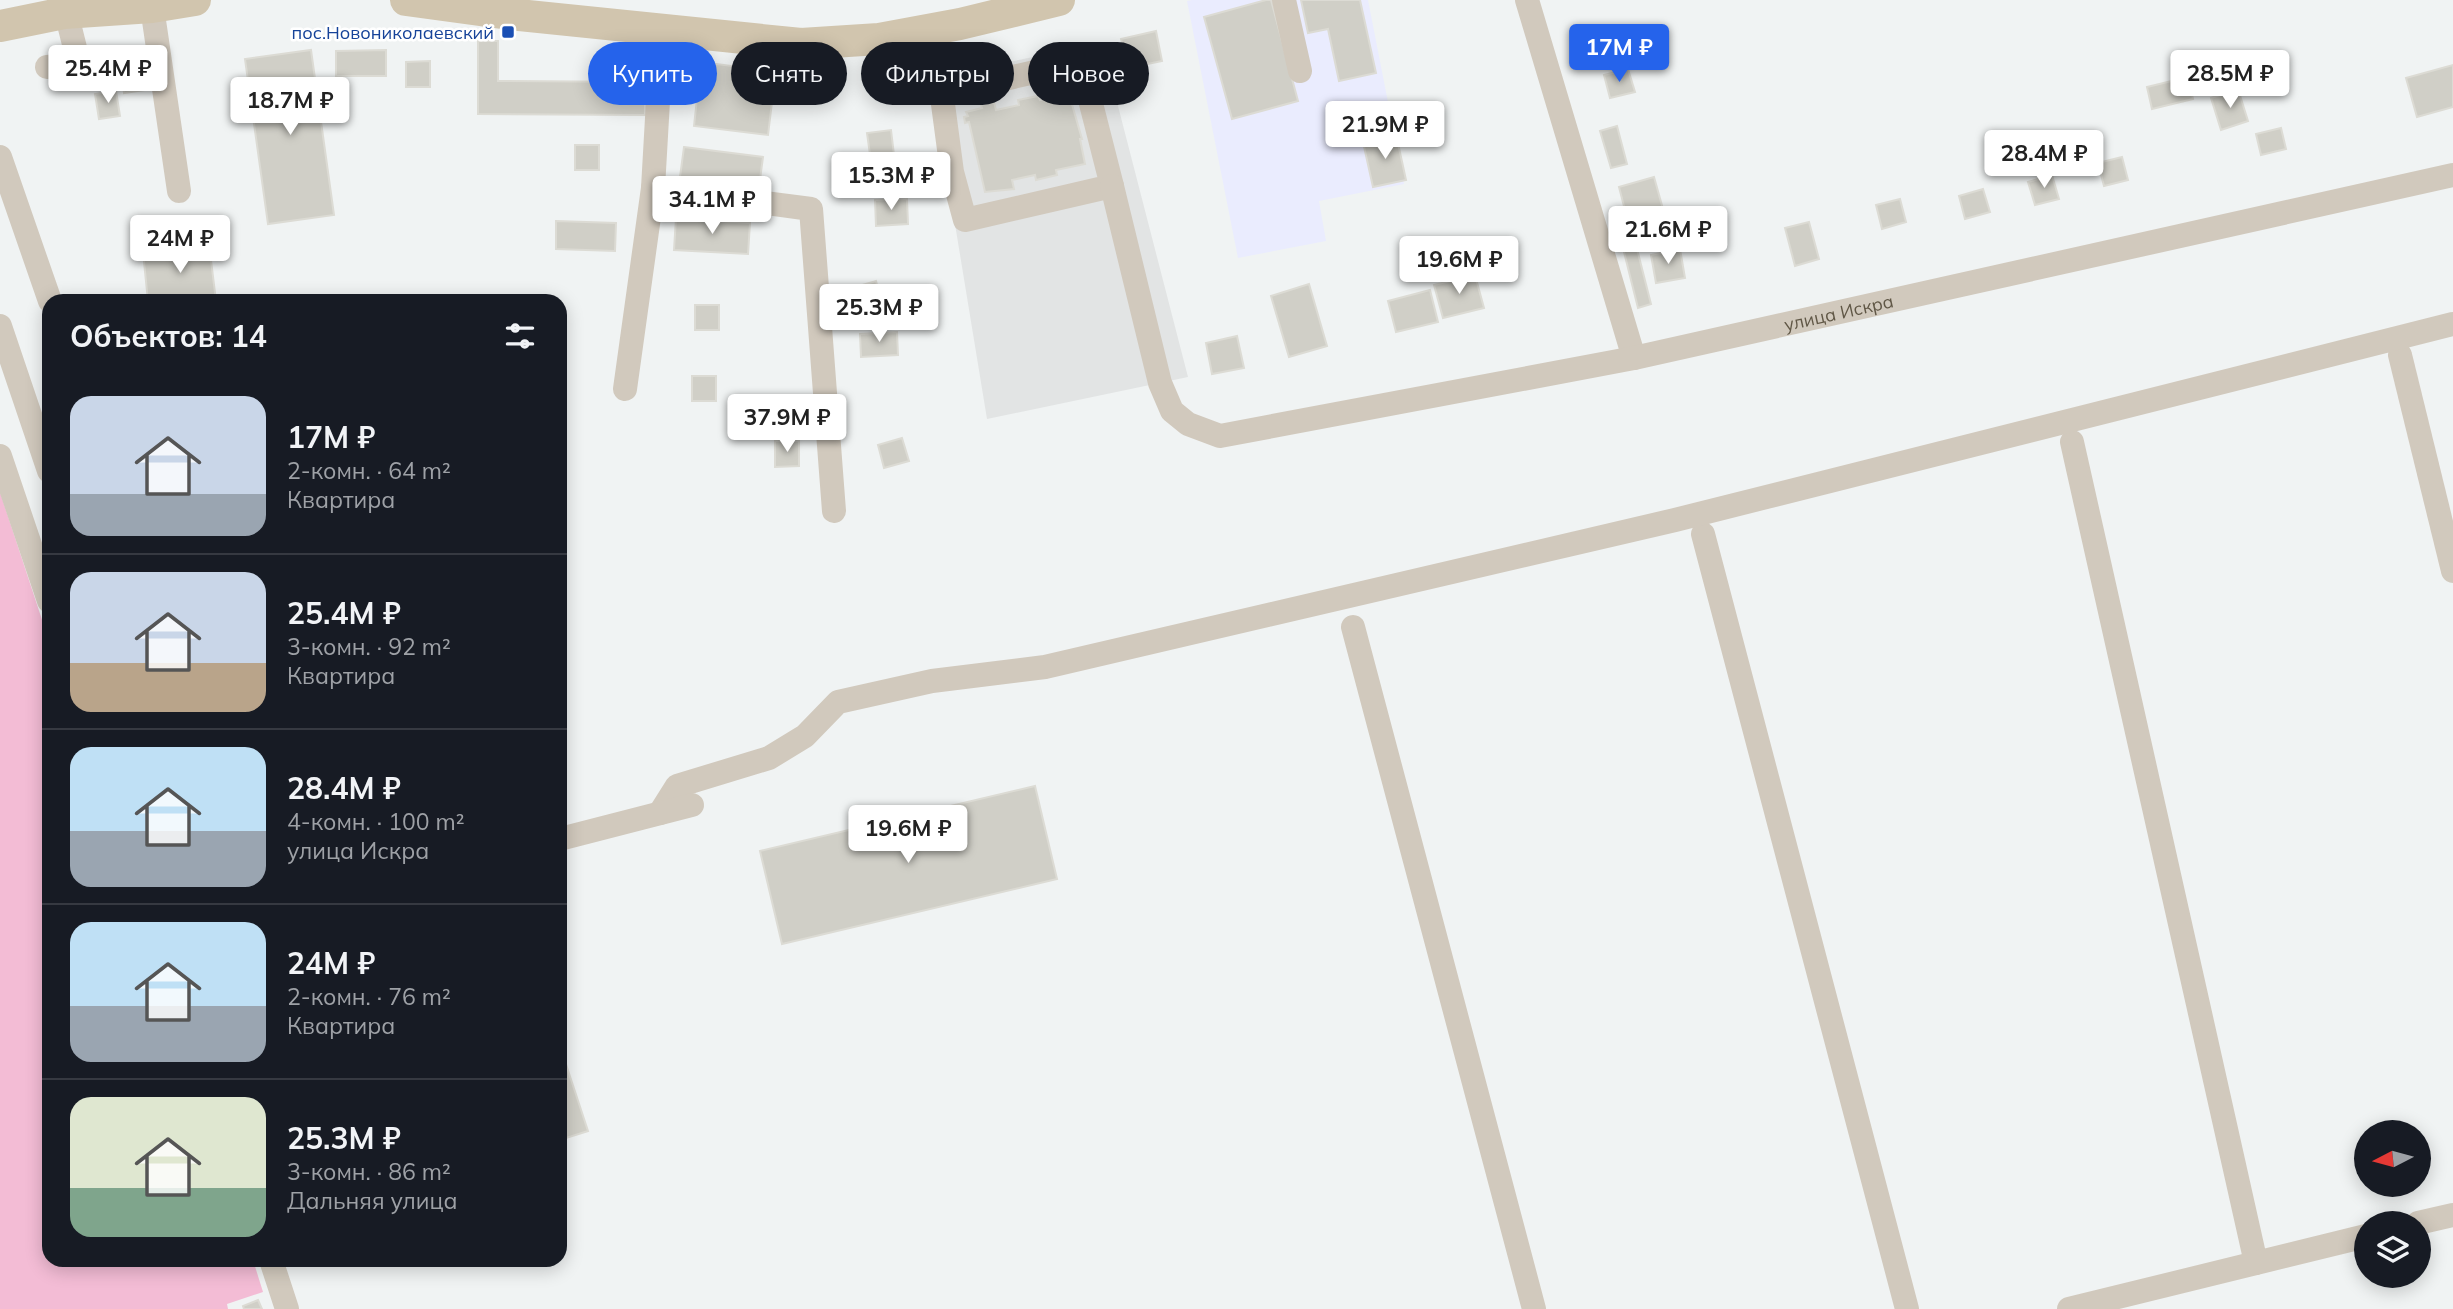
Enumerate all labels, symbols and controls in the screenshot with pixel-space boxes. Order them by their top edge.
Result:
place label: пос.Новониколаевский [292,21,494,44]
marker: пос.Новониколаевский [500,24,516,40]
pin: 17M ₽ [1570,24,1668,84]
text: 17M ₽ [1585,32,1653,61]
chip: Купить [588,42,717,105]
chip: Снять [731,42,847,105]
chip: Фильтры [861,42,1014,105]
chip: Новое [1028,42,1149,105]
pin: 25.4M ₽ [43,46,173,105]
pin: 28.5M ₽ [2165,50,2295,110]
text: 25.4M ₽ [64,53,152,82]
text: 28.5M ₽ [2186,58,2274,87]
pin: 18.7M ₽ [225,78,355,137]
text: 18.7M ₽ [246,85,334,114]
pin: 21.9M ₽ [1320,102,1450,161]
text: 21.9M ₽ [1341,109,1429,138]
pin: 28.4M ₽ [1979,130,2109,190]
text: 28.4M ₽ [2000,138,2088,167]
pin: 15.3M ₽ [826,152,956,212]
text: 15.3M ₽ [847,160,935,189]
pin: 34.1M ₽ [647,176,777,236]
text: 34.1M ₽ [668,184,756,213]
pin: 21.6M ₽ [1603,206,1733,266]
text: 21.6M ₽ [1624,214,1712,243]
pin: 24M ₽ [131,216,229,275]
text: 24M ₽ [146,223,214,252]
pin: 19.6M ₽ [1394,236,1524,296]
text: 19.6M ₽ [1415,244,1503,273]
pin: 25.3M ₽ [814,284,944,344]
street label: улица Искра [1782,289,1896,336]
text: 25.3M ₽ [835,292,923,321]
text: Объектов: 14 [70,317,267,355]
icon: filters [501,317,539,355]
pin: 37.9M ₽ [722,394,852,454]
text: 37.9M ₽ [743,402,831,431]
text: 17M ₽ [287,418,375,456]
icon: home [126,424,210,508]
text: 2-комн. · 64 m² [287,456,451,485]
text: Квартира [287,485,395,514]
text: 25.4M ₽ [287,594,401,632]
icon: home [126,600,210,684]
text: 3-комн. · 92 m² [287,632,451,661]
text: Квартира [287,661,395,690]
text: 28.4M ₽ [287,769,401,807]
icon: home [126,775,210,859]
pin: 19.6M ₽ [843,806,973,865]
text: 4-комн. · 100 m² [287,807,465,836]
text: 19.6M ₽ [864,813,952,842]
text: улица Искра [287,836,429,865]
text: 24M ₽ [287,944,375,982]
icon: home [126,950,210,1034]
text: 2-комн. · 76 m² [287,982,451,1011]
text: Квартира [287,1011,395,1040]
text: 25.3M ₽ [287,1119,401,1157]
north arrow [2354,1120,2431,1197]
map controls [2354,1120,2431,1288]
icon: home [126,1125,210,1209]
text: 3-комн. · 86 m² [287,1157,451,1186]
text: Дальняя улица [287,1186,458,1215]
button: layers [2354,1211,2431,1288]

